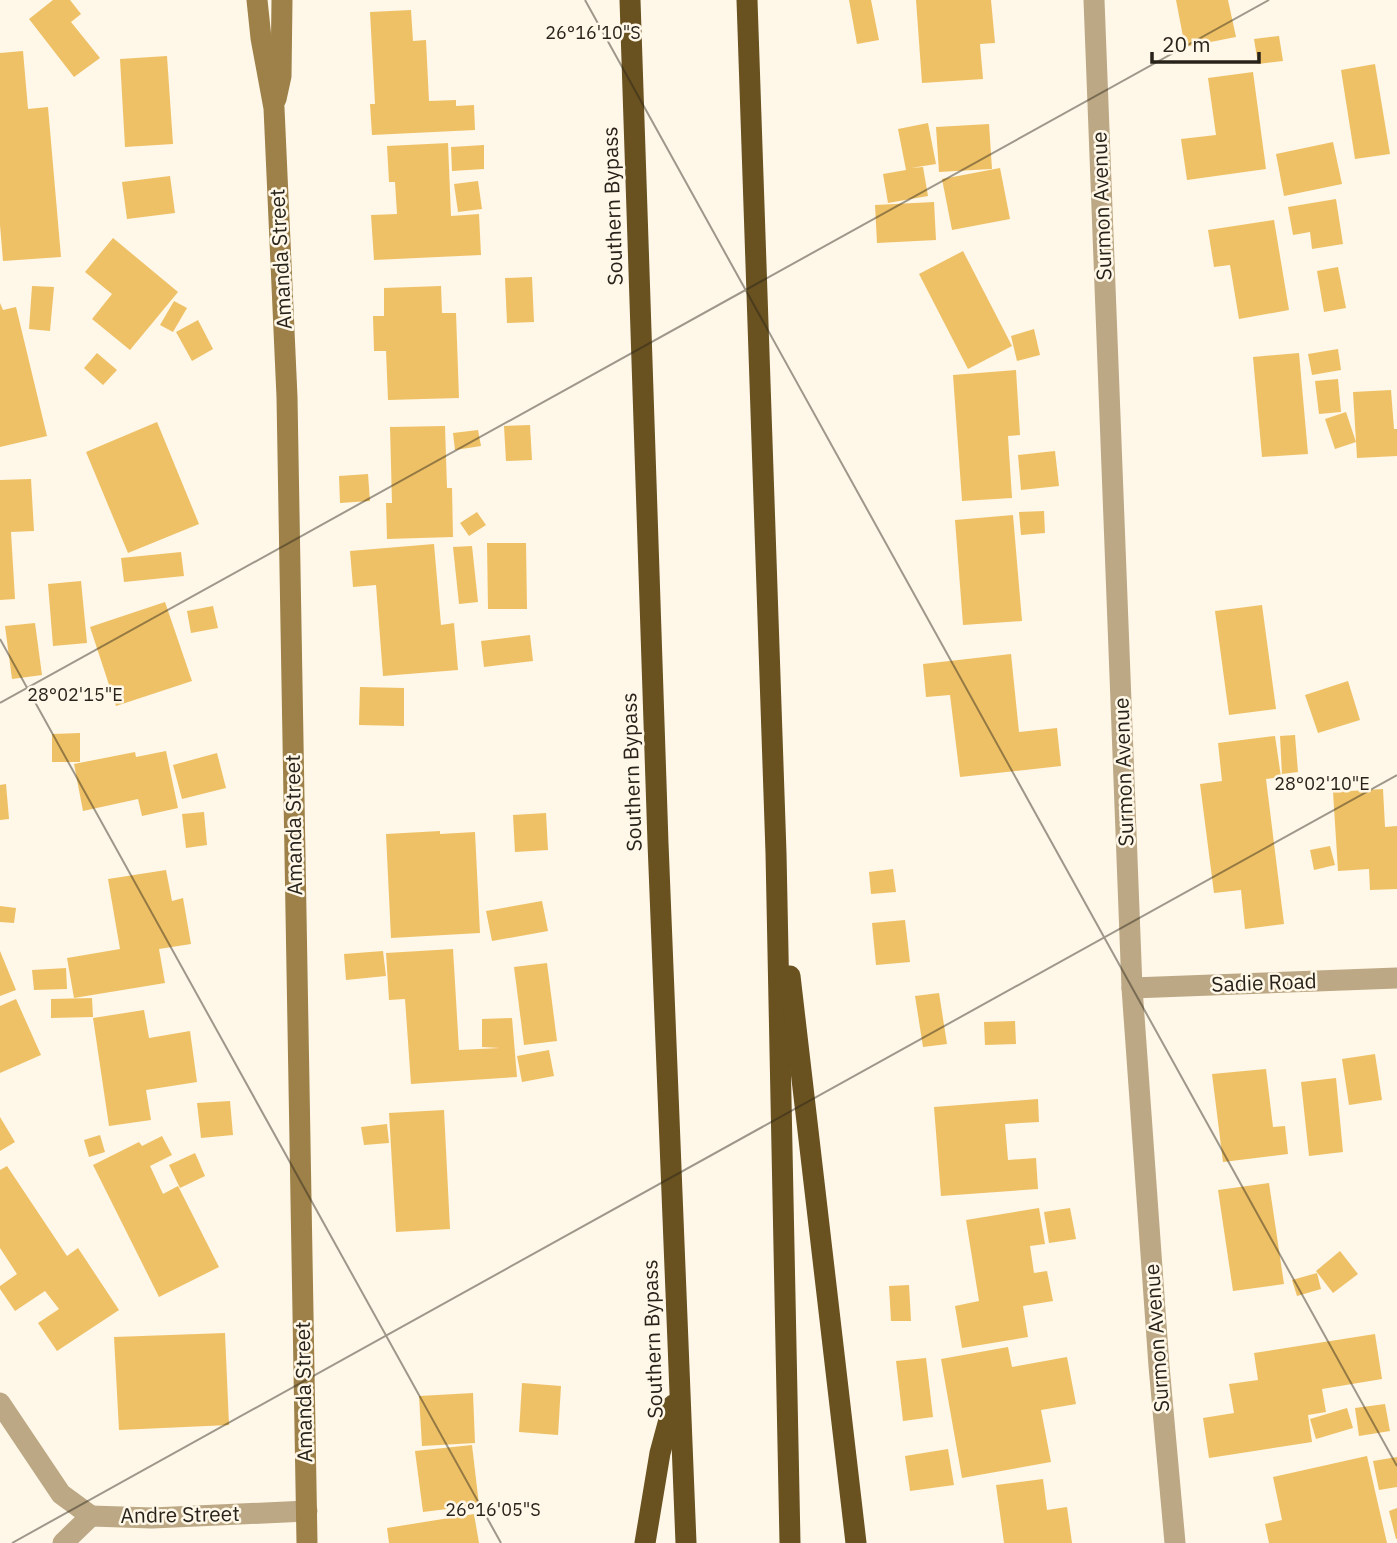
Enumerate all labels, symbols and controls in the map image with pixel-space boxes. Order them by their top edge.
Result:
text: 26°16'10"S [545,21,641,44]
scale bar [1152,21,1259,65]
text: 20 m [1162,30,1211,58]
street label: Southern Bypass [595,126,629,286]
street label: Surmon Avenue [1084,131,1118,281]
street label: Amanda Street [262,188,298,330]
text: 28°02'15"E [27,683,123,706]
street label: Southern Bypass [614,692,648,852]
street label: Surmon Avenue [1106,697,1140,847]
street label: Amanda Street [278,754,308,896]
text: 28°02'10"E [1274,772,1370,795]
street label: Sadie Road [1211,966,1317,998]
street label: Southern Bypass [635,1259,669,1419]
street label: Surmon Avenue [1137,1263,1175,1413]
street label: Amanda Street [288,1321,318,1463]
text: 26°16'05"S [445,1498,541,1521]
street label: Andre Street [120,1499,240,1529]

